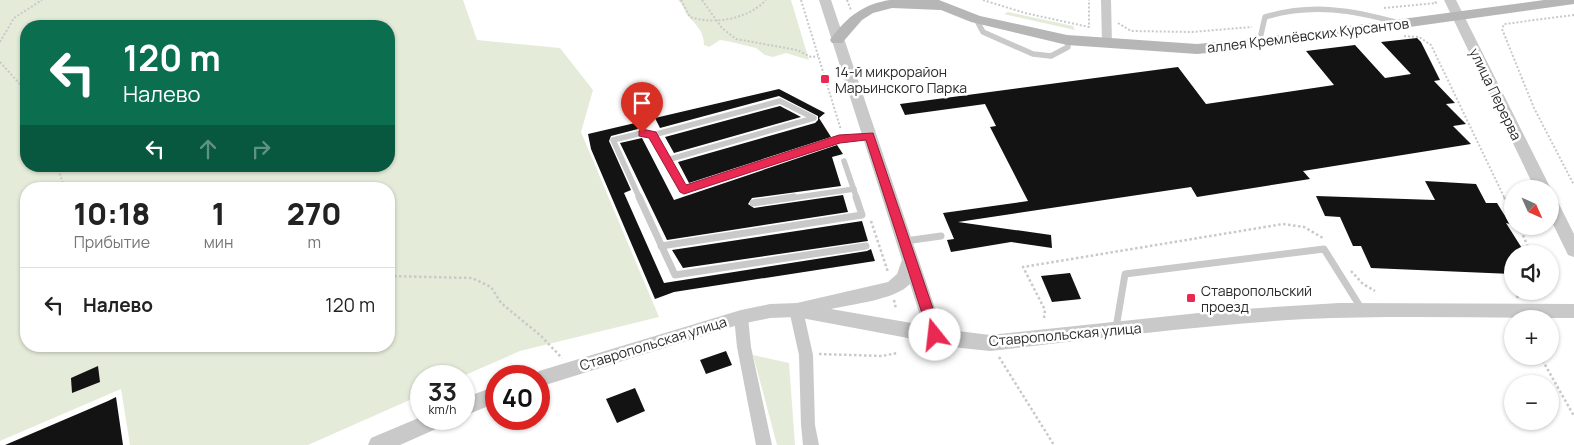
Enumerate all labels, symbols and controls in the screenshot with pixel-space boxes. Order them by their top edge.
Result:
street label: аллея Кремлёвских Курсантов [1206,13,1410,57]
text: 120 m [123,34,221,82]
icon: left [40,40,105,105]
street label: улица Перерва [1465,45,1527,143]
place label: 14-й микрорайон Марьинского Парка [835,62,967,97]
marker: 14-й микрорайон Марьинского Парка [819,73,831,85]
text: Налево [123,79,201,109]
pin [621,82,663,133]
icon: arrive [628,89,656,117]
icon: left [141,135,169,163]
icon: ahead [194,135,222,163]
icon: right [247,135,275,163]
north arrow [1504,180,1559,235]
map controls [1504,180,1559,430]
text: 10:18 [73,193,150,234]
text: 1 [212,193,225,234]
text: 270 [287,193,342,234]
text: Прибытие [74,231,150,253]
text: мин [204,231,233,253]
text: m [307,231,321,253]
button: sound [1504,245,1559,300]
place label: Ставропольский проезд [1201,281,1312,316]
icon: left [40,291,68,319]
text: Налево [83,292,153,318]
text: 120 m [325,292,375,318]
marker: Ставропольский проезд [1185,292,1197,304]
position arrow [908,308,960,360]
button: + [1504,310,1559,365]
street label: Ставропольская улица [577,312,729,374]
street label: Ставропольская улица [988,318,1142,350]
speed limit sign: 40 [485,365,550,430]
text: 33 [428,374,457,409]
button: − [1504,375,1559,430]
text: km/h [429,401,456,418]

